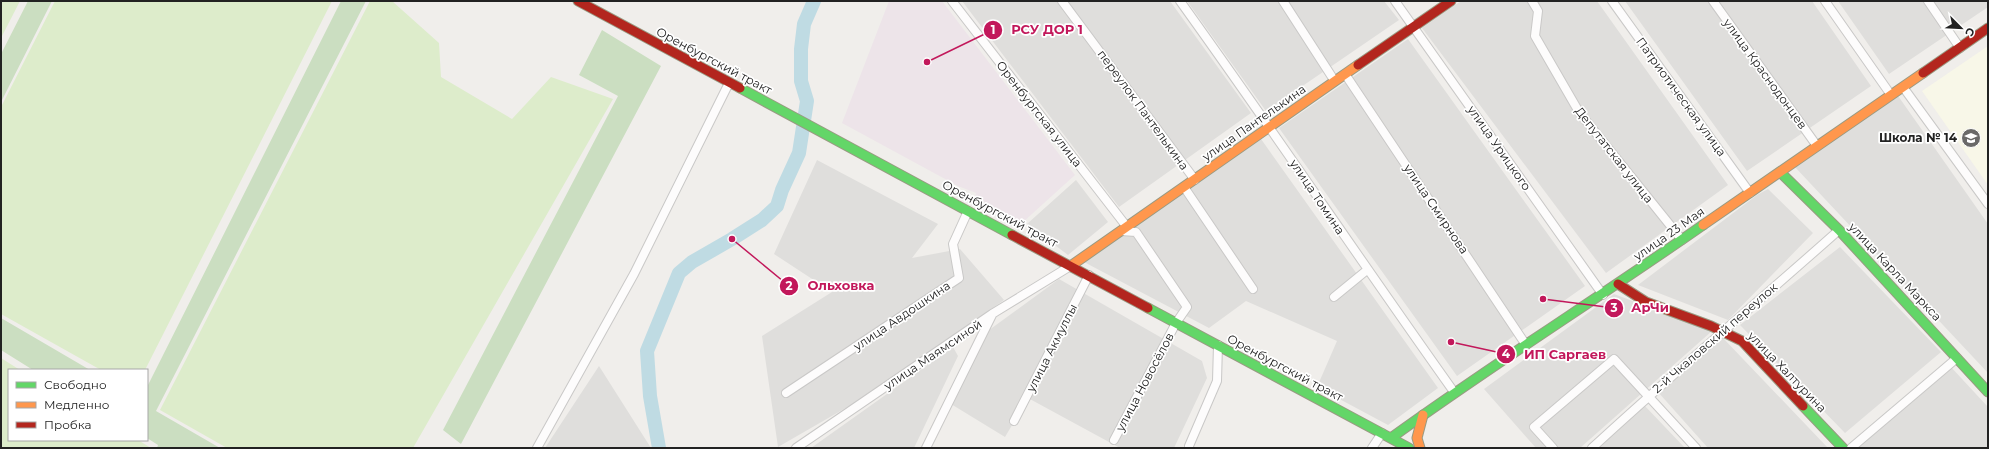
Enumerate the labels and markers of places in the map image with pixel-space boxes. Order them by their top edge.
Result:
callout: РСУ ДОР 1 [983,17,1091,42]
school or university icon: Школа № 14 [1960,127,1982,149]
place label: Школа № 14 [1879,130,1958,145]
callout: Ольховка [779,273,882,298]
callout: АрЧи [1604,295,1677,320]
callout: ИП Саргаев [1496,341,1614,366]

